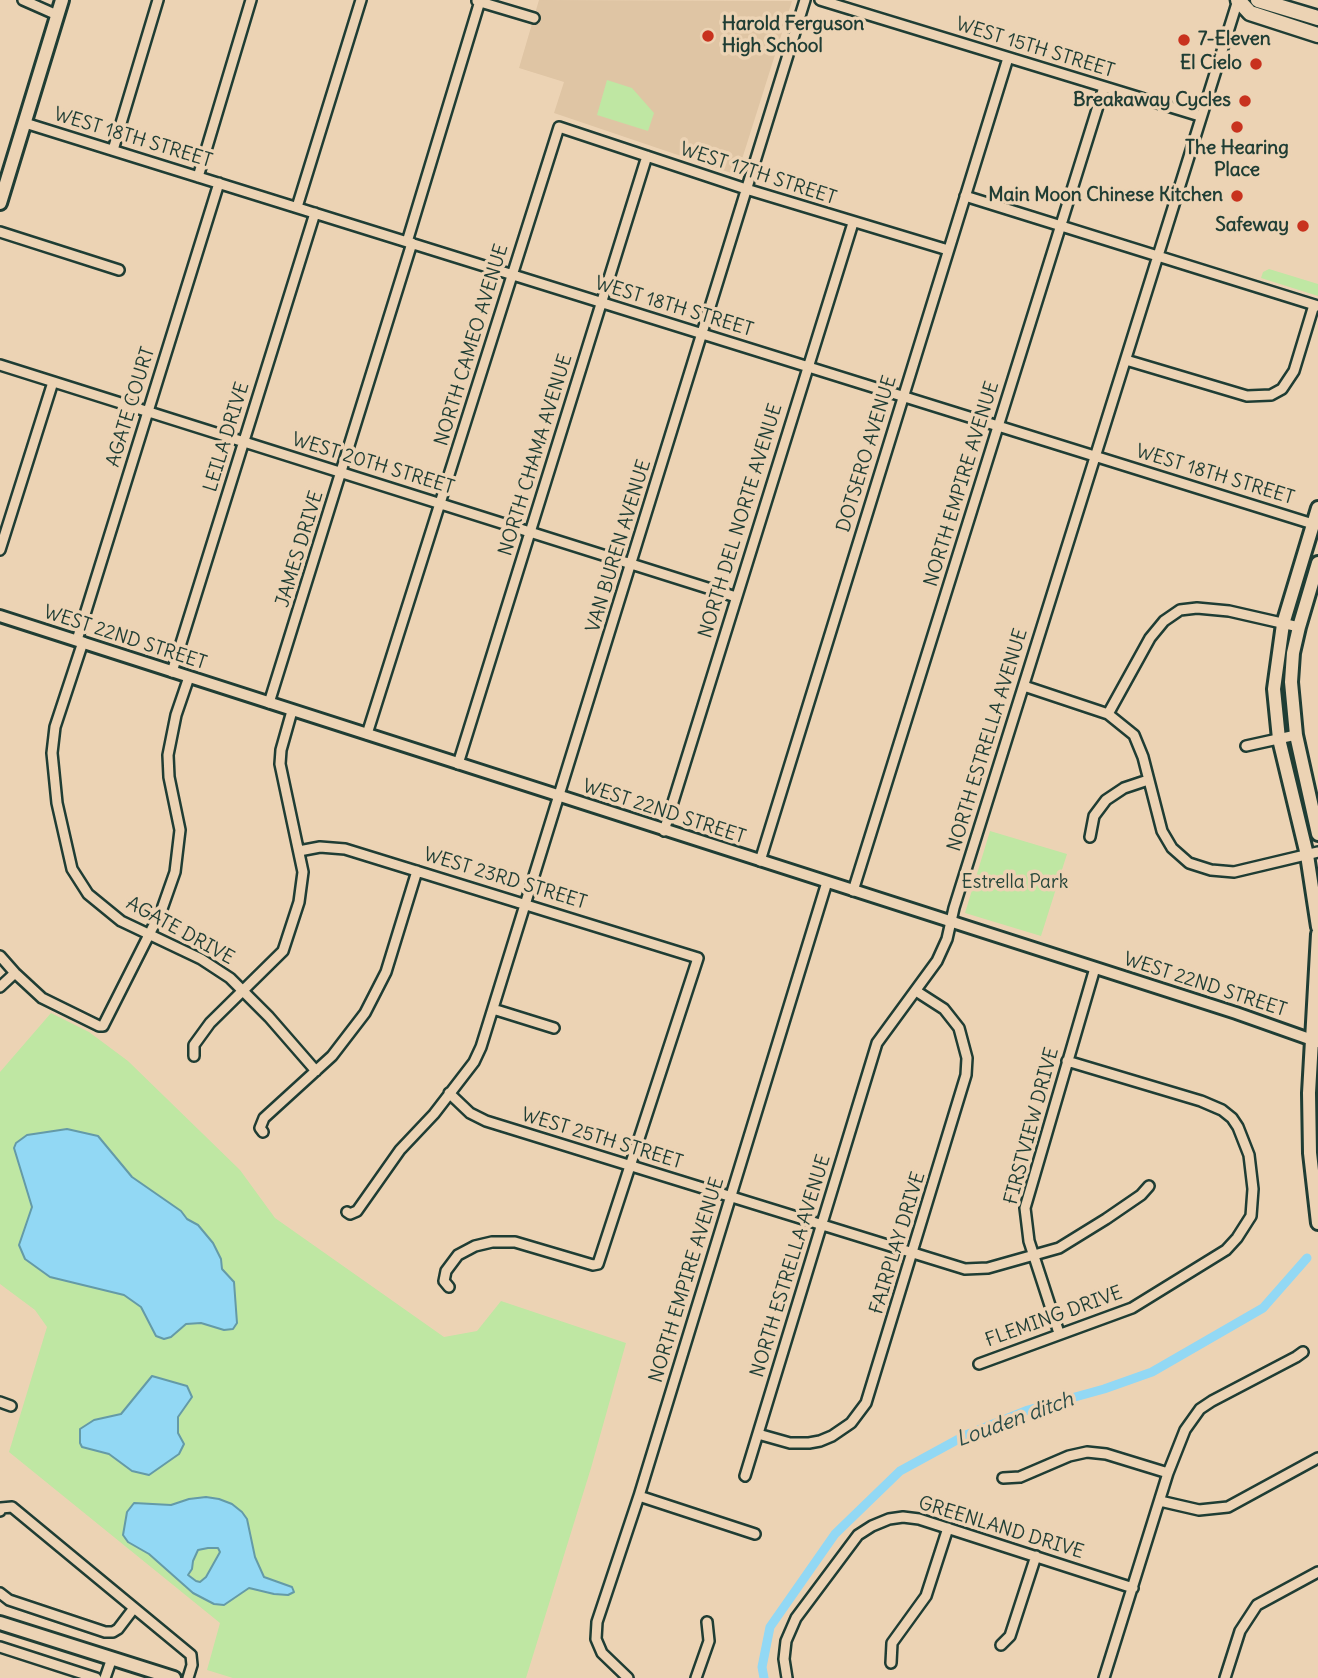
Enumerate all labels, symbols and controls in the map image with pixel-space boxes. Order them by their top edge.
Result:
street label: WEST 15TH STREET [953,13,1117,83]
place label: Harold Ferguson High School [722,14,864,58]
marker: Harold Ferguson High School [700,28,716,44]
place label: 7-Eleven [1198,29,1271,51]
marker: 7-Eleven [1176,32,1192,48]
place label: El Cielo [1180,53,1242,75]
marker: El Cielo [1248,56,1264,72]
place label: Breakaway Cycles [1073,90,1231,112]
marker: Breakaway Cycles [1237,93,1253,109]
street label: WEST 18TH STREET [51,103,215,173]
marker: The Hearing Place [1229,119,1245,135]
street label: WEST 17TH STREET [677,138,839,210]
place label: The Hearing Place [1185,138,1289,182]
place label: Main Moon Chinese Kitchen [988,185,1223,207]
marker: Main Moon Chinese Kitchen [1229,188,1245,204]
place label: Safeway [1215,215,1289,237]
marker: Safeway [1295,218,1311,234]
street label: NORTH CAMEO AVENUE [430,241,514,449]
street label: WEST 18TH STREET [592,272,756,342]
street label: AGATE COURT [102,344,160,470]
street label: NORTH CHAMA AVENUE [494,351,578,559]
street label: DOTSERO AVENUE [832,373,902,535]
street label: LEILA DRIVE [199,379,255,495]
street label: NORTH EMPIRE AVENUE [920,379,1004,589]
street label: NORTH DEL NORTE AVENUE [694,401,788,641]
street label: WEST 20TH STREET [289,428,457,500]
street label: WEST 18TH STREET [1133,440,1297,510]
street label: VAN BUREN AVENUE [582,457,656,635]
street label: JAMES DRIVE [271,488,329,610]
street label: WEST 22ND STREET [41,601,209,675]
street label: NORTH ESTRELLA AVENUE [943,626,1033,854]
street label: WEST 22ND STREET [580,775,748,849]
street label: WEST 23RD STREET [421,843,589,915]
park label: Estrella Park [962,872,1068,894]
street label: AGATE DRIVE [122,892,238,970]
street label: WEST 22ND STREET [1121,948,1289,1022]
street label: FIRSTVIEW DRIVE [1000,1045,1064,1207]
street label: WEST 25TH STREET [519,1104,685,1174]
street label: NORTH ESTRELLA AVENUE [746,1152,836,1380]
street label: FAIRPLAY DRIVE [866,1169,930,1317]
street label: NORTH EMPIRE AVENUE [645,1175,729,1385]
street label: FLEMING DRIVE [982,1282,1126,1352]
water label: Louden ditch [953,1387,1077,1453]
street label: GREENLAND DRIVE [916,1492,1086,1564]

